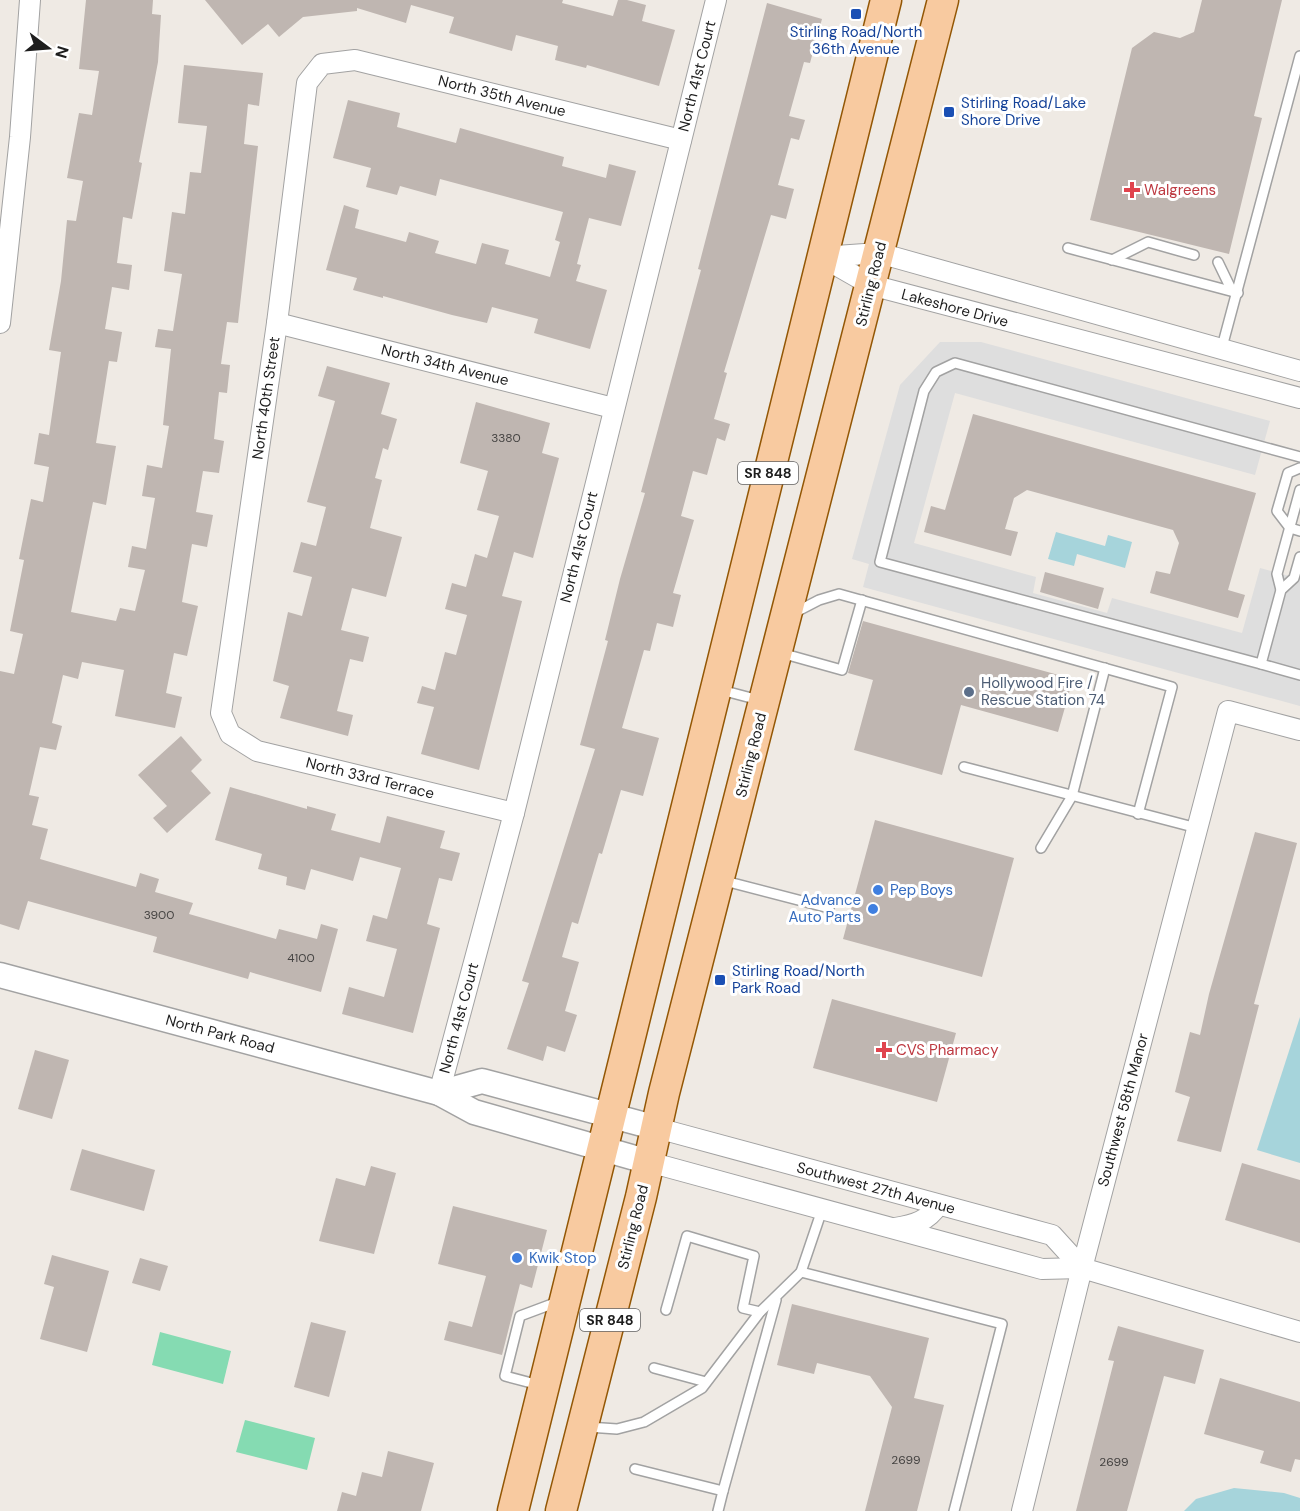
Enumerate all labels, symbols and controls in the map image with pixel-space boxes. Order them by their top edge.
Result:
marker: Stirling Road/North 36th Avenue [849,7,863,21]
north arrow [18,18,78,78]
street label: North 41st Court [674,18,721,134]
place label: Stirling Road/North 36th Avenue [790,22,922,59]
text: N [50,43,74,61]
street label: North 35th Avenue [436,70,568,122]
place label: Stirling Road/Lake Shore Drive [961,93,1086,130]
marker: Stirling Road/Lake Shore Drive [942,105,956,119]
place label: Walgreens [1144,180,1216,200]
marker: Walgreens [1125,183,1139,197]
street label: Stirling Road [851,240,891,328]
street label: Lakeshore Drive [899,284,1011,332]
street label: North 40th Street [247,335,285,461]
street label: North 34th Avenue [379,339,511,391]
house number: 3380 [491,430,521,446]
road number: SR 848 [738,462,798,484]
street label: North 41st Court [556,489,603,605]
place label: Hollywood Fire / Rescue Station 74 [981,673,1105,710]
marker: Hollywood Fire / Rescue Station 74 [962,685,976,699]
street label: Stirling Road [731,711,771,799]
street label: North 33rd Terrace [304,752,436,804]
place label: Pep Boys [890,880,953,900]
marker: Pep Boys [871,883,885,897]
place label: Advance Auto Parts [789,890,861,927]
marker: Advance Auto Parts [866,902,880,916]
house number: 3900 [144,907,174,923]
house number: 4100 [287,950,315,966]
street label: North 41st Court [435,960,483,1076]
place label: Stirling Road/North Park Road [732,961,865,998]
marker: Stirling Road/North Park Road [713,973,727,987]
street label: North Park Road [163,1010,277,1058]
street label: Southwest 58th Manor [1093,1031,1153,1189]
place label: CVS Pharmacy [896,1040,999,1060]
marker: CVS Pharmacy [877,1043,891,1057]
street label: Southwest 27th Avenue [795,1157,957,1219]
street label: Stirling Road [613,1183,653,1271]
place label: Kwik Stop [529,1248,597,1268]
marker: Kwik Stop [510,1251,524,1265]
road number: SR 848 [580,1309,640,1331]
house number: 2699 [891,1452,921,1468]
house number: 2699 [1099,1454,1129,1470]

